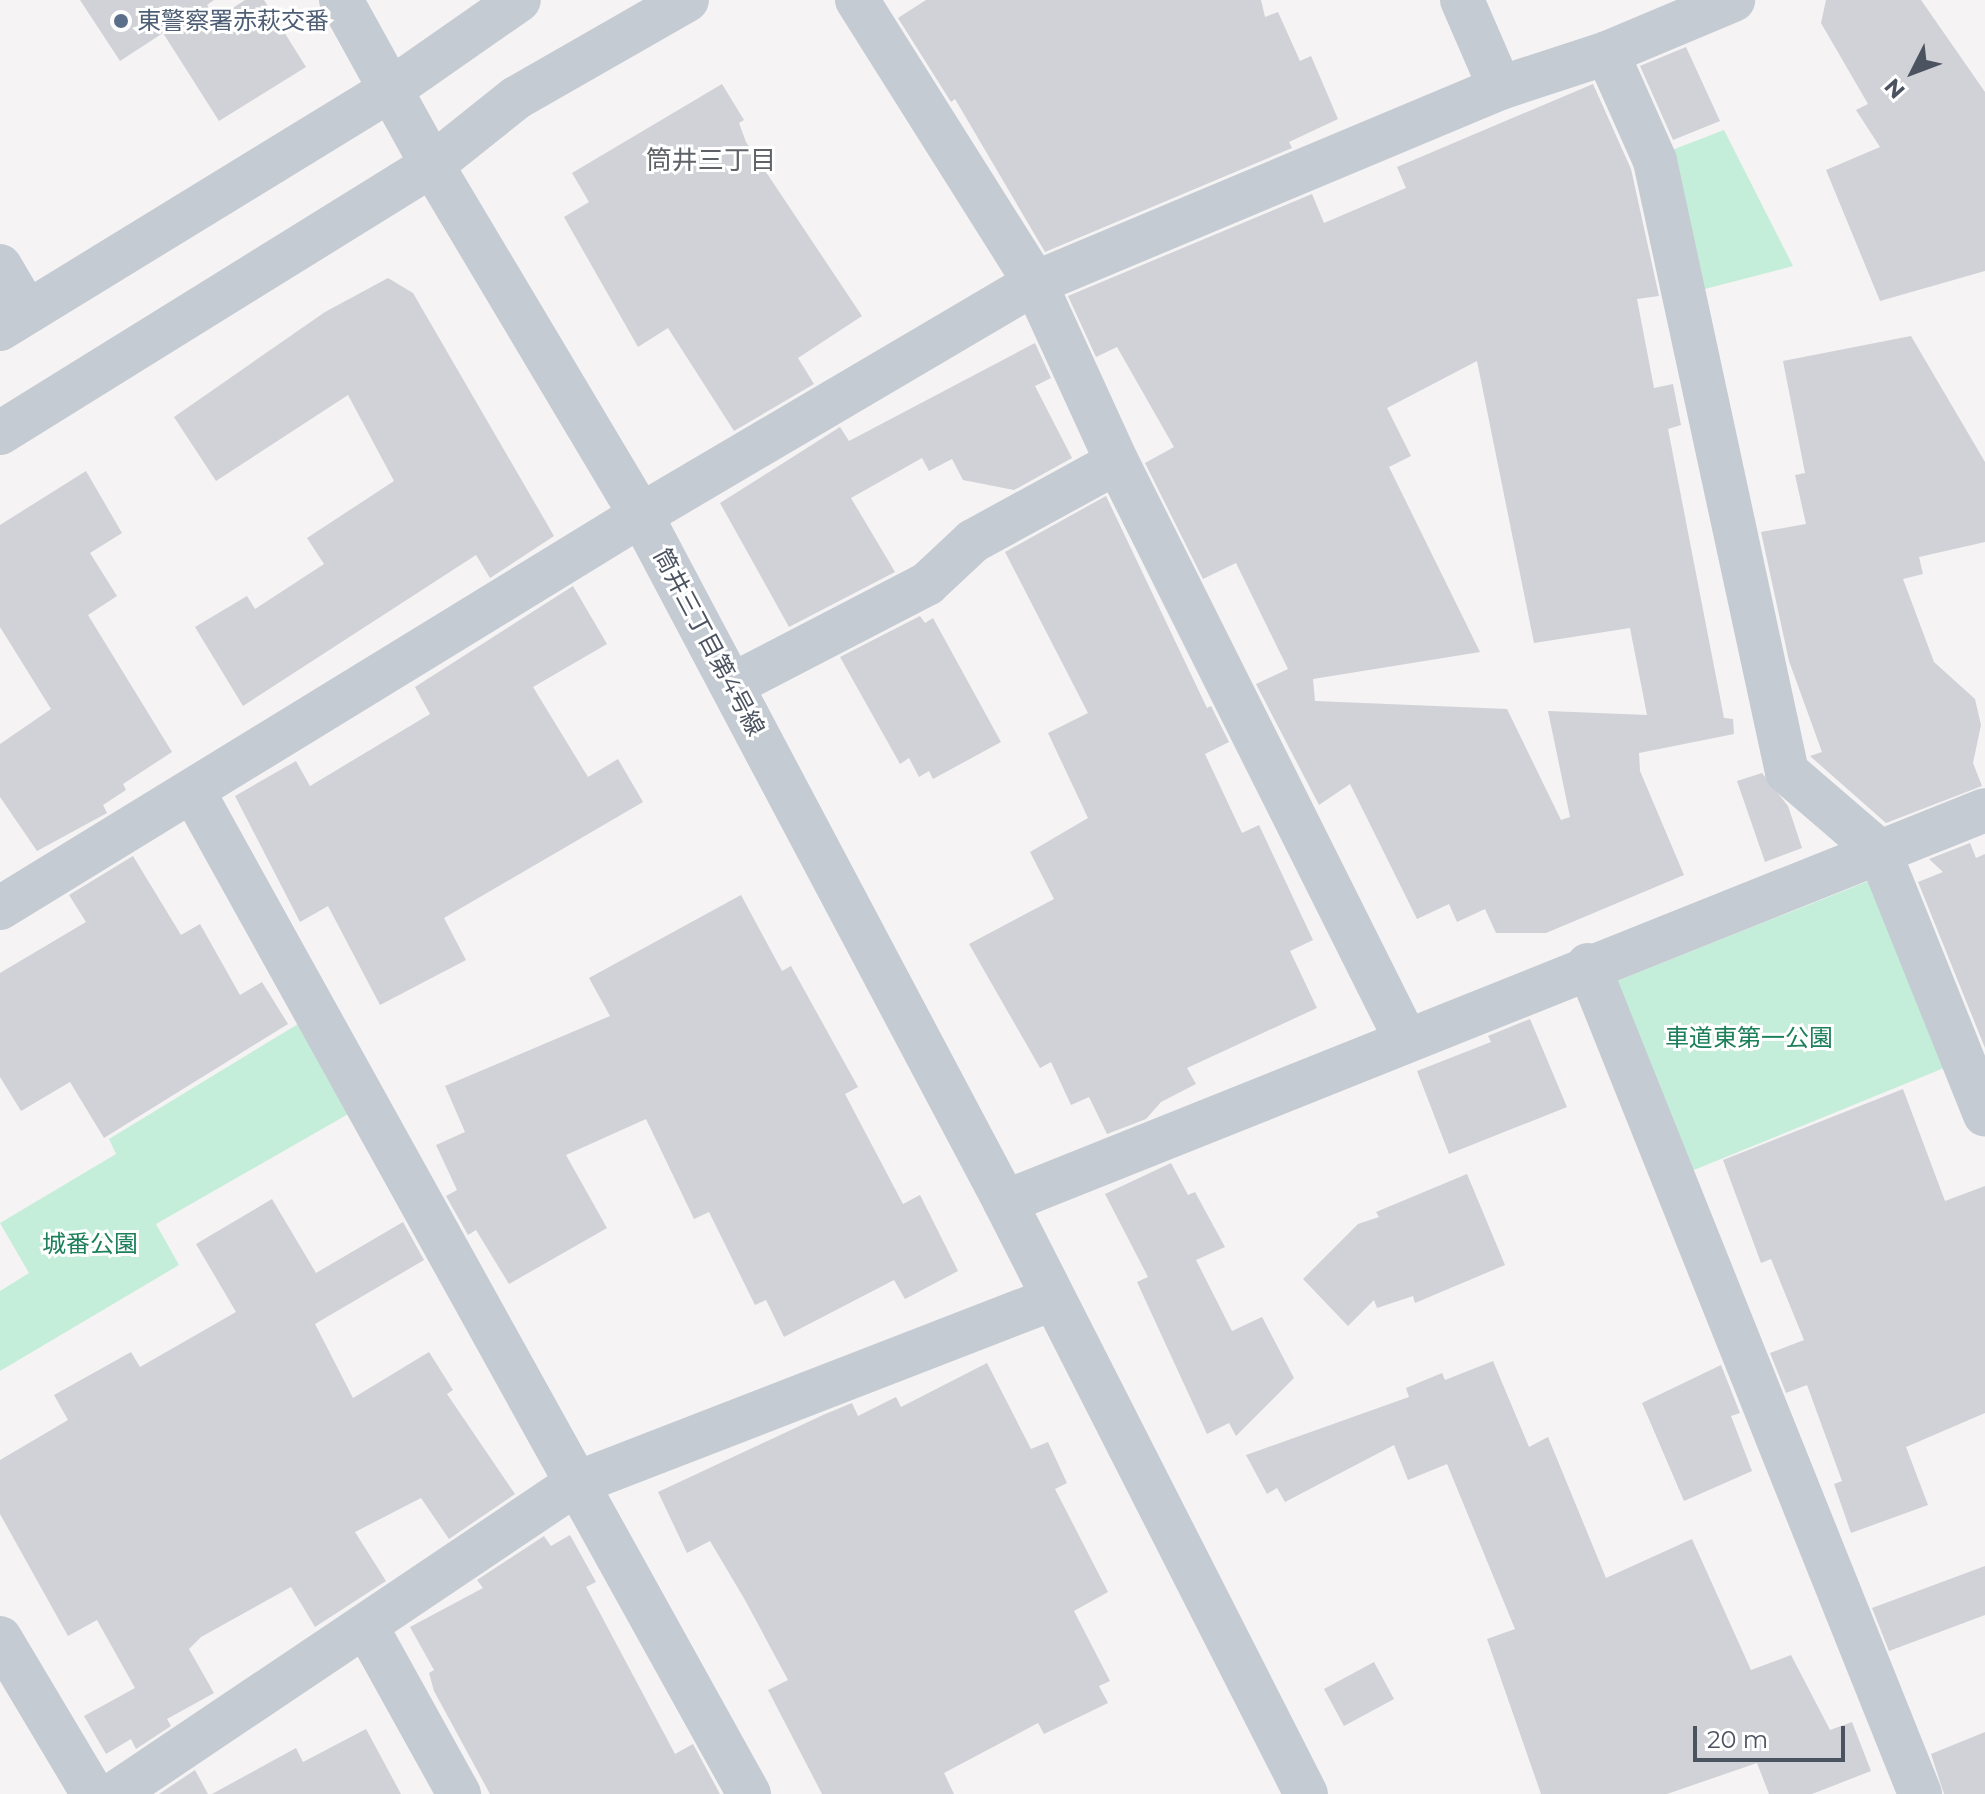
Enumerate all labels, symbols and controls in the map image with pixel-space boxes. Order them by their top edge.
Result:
place label: 東警察署赤萩交番 [137,7,329,35]
marker: 東警察署赤萩交番 [112,12,130,30]
north arrow [1873,32,1953,112]
text: N [1879,73,1911,104]
district label: 筒井三丁目 [646,145,776,177]
street label: 筒井三丁目第4号線 [647,543,771,741]
park label: 車道東第一公園 [1665,1024,1833,1052]
park label: 城番公園 [42,1230,138,1258]
scale bar [1697,1710,1849,1760]
text: 20 m [1707,1725,1768,1754]

